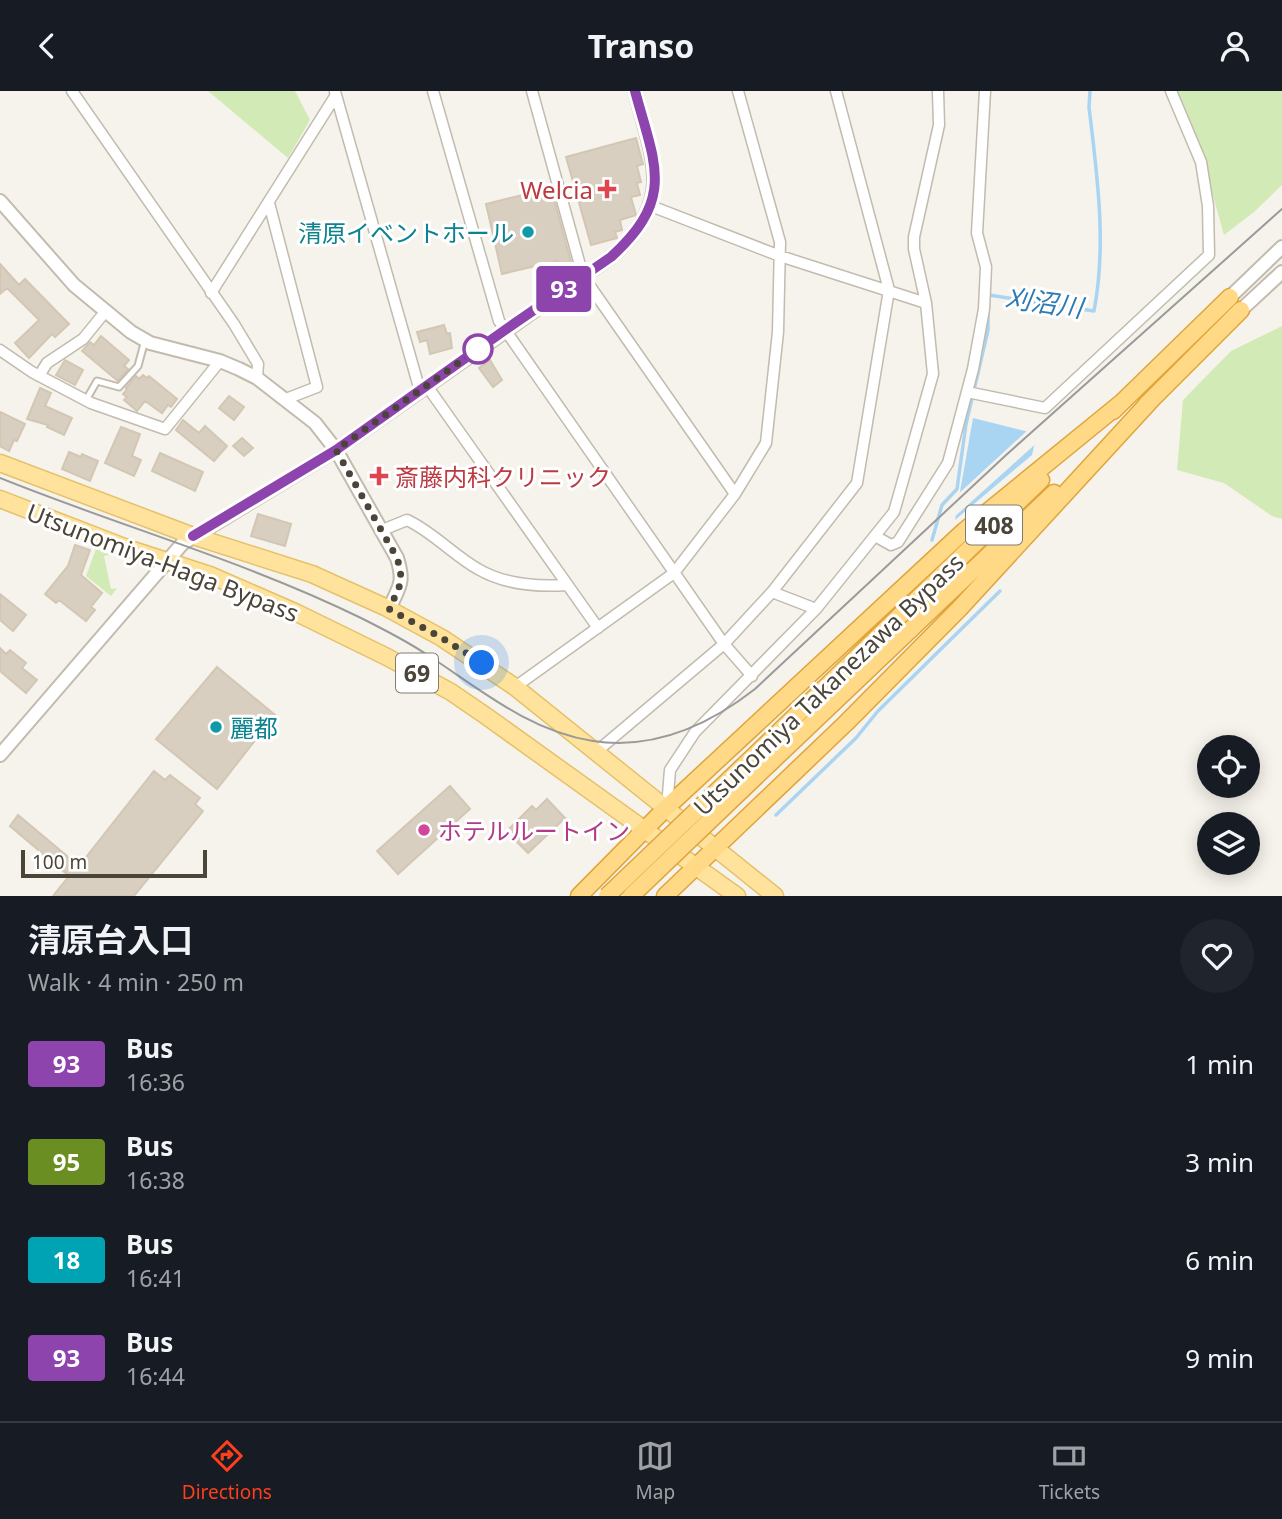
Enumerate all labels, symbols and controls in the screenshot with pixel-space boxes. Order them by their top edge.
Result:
text: Transo [588,24,694,67]
icon: back [28,27,66,65]
icon: person [1216,27,1254,65]
place label: Welcia [520,173,593,206]
marker: Welcia [599,181,615,197]
place label: 清原イベントホール [298,216,514,249]
marker: 清原イベントホール [520,224,536,240]
line badge: 93 [532,266,596,312]
text: 93 [550,272,578,305]
water label: 刈沼川 [1003,279,1088,326]
unlabelled marker [463,334,493,364]
place label: 斎藤内科クリニック [395,460,611,493]
marker: 斎藤内科クリニック [369,466,389,486]
street label: Utsunomiya-Haga Bypass [22,495,304,629]
road number: 408 [966,505,1022,545]
street label: Utsunomiya Takanezawa Bypass [686,546,970,822]
your location [464,645,499,680]
road number: 69 [396,653,438,693]
place label: 麗都 [230,711,278,744]
marker: 麗都 [208,719,224,735]
map controls [1197,735,1260,875]
button: locate [1197,735,1260,798]
button: layers [1197,812,1260,875]
place label: ホテルルートイン [438,814,630,847]
marker: ホテルルートイン [416,822,432,838]
scale bar [21,847,206,879]
text: 100 m [32,849,87,875]
text: 清原台入口 [28,917,193,962]
button: heart [1180,919,1254,993]
text: Walk · 4 min · 250 m [28,966,244,998]
text: Bus [126,1030,173,1066]
text: 1 min [1185,1046,1254,1082]
text: 93 [53,1047,80,1080]
text: 16:36 [126,1066,185,1098]
text: Bus [126,1128,173,1164]
text: 3 min [1185,1144,1254,1180]
text: 95 [53,1145,80,1178]
text: 16:38 [126,1164,185,1196]
text: Bus [126,1226,173,1262]
text: 6 min [1185,1242,1254,1278]
text: 18 [53,1243,80,1276]
text: 16:41 [126,1262,185,1294]
text: Bus [126,1324,173,1360]
text: 9 min [1185,1340,1254,1376]
text: 93 [53,1341,80,1374]
text: 16:44 [126,1360,185,1392]
tab: Directions [182,1437,272,1505]
tab: Map [636,1437,675,1505]
tab: Tickets [1039,1437,1100,1505]

